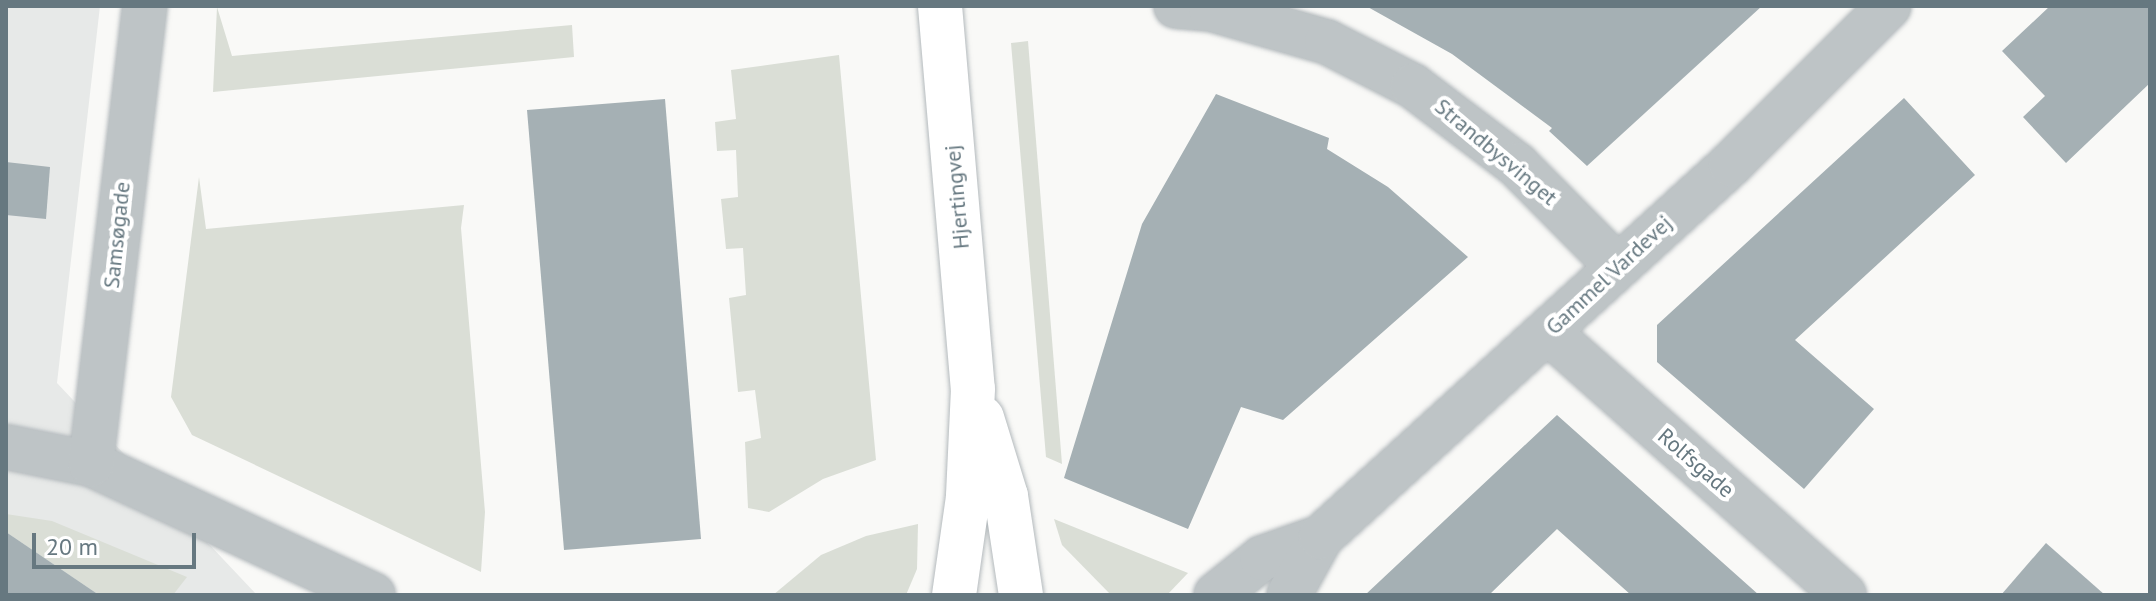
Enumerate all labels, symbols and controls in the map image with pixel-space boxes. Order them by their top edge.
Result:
street label: Strandbysvinget [1429,93,1563,211]
street label: Hjertingvej [939,144,975,250]
street label: Samsøgade [98,180,136,290]
street label: Gammel Vardevej [1540,210,1678,340]
street label: Rolfsgade [1653,423,1739,503]
scale bar [36,517,200,567]
text: 20 m [46,531,98,562]

